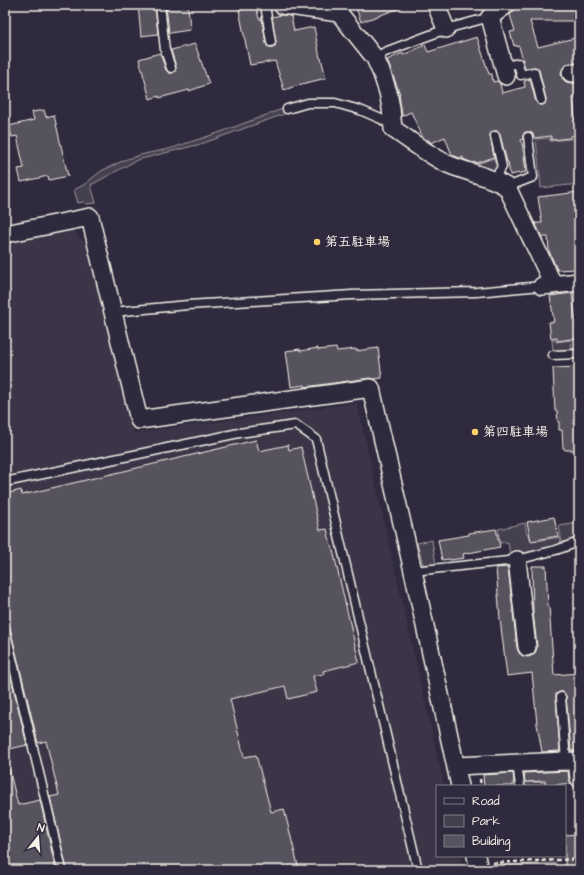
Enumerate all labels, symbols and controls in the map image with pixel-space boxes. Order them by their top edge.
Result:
place label: 第五駐車場 [325,233,390,251]
marker: 第五駐車場 [312,237,322,247]
place label: 第四駐車場 [483,423,548,441]
marker: 第四駐車場 [470,427,480,437]
legend [436,785,566,857]
text: Road [472,793,500,810]
text: Park [472,813,500,830]
north arrow [18,817,58,857]
text: N [35,820,46,836]
text: Building [472,833,510,851]

